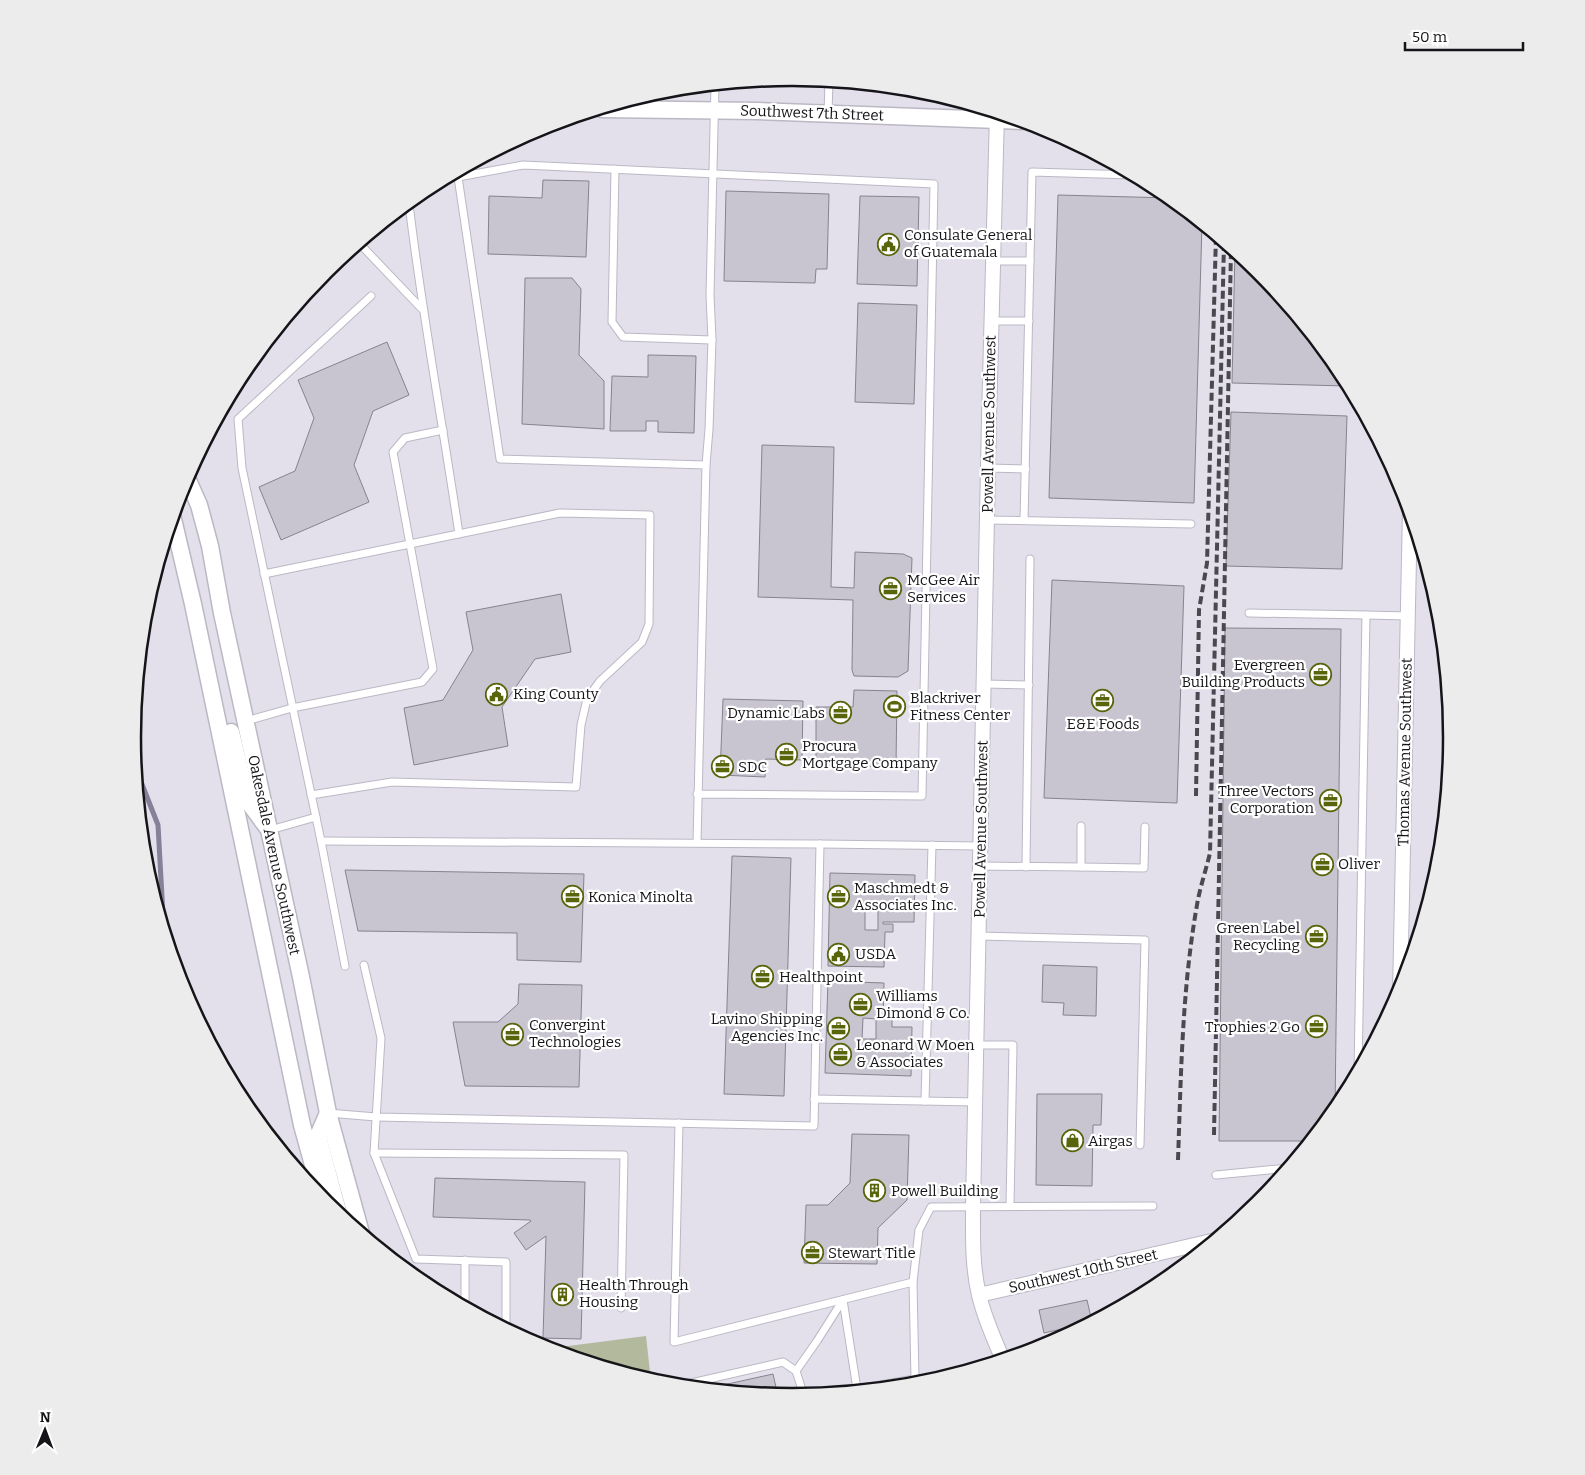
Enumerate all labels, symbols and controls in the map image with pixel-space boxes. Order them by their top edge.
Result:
scale bar [1405,20,1522,52]
text: 50 m [1412,28,1448,46]
street label: Southwest 7th Street [740,101,885,125]
place label: Consulate General of Guatemala [904,226,1032,261]
public building icon: Consulate General of Guatemala [876,232,900,256]
street label: Powell Avenue Southwest [978,334,1000,513]
place label: McGee Air Services [907,571,980,606]
office icon: McGee Air Services [879,577,903,601]
place label: Evergreen Building Products [1181,656,1305,691]
street label: Thomas Avenue Southwest [1394,657,1416,846]
office icon: Evergreen Building Products [1309,662,1333,686]
public building icon: King County [485,682,509,706]
place label: King County [513,685,599,703]
place label: Blackriver Fitness Center [910,689,1011,724]
office icon: E&E Foods [1091,689,1115,713]
sports icon: Blackriver Fitness Center [882,695,906,719]
office icon: Dynamic Labs [829,701,853,725]
place label: Dynamic Labs [727,704,825,722]
place label: E&E Foods [1066,715,1140,733]
place label: Procura Mortgage Company [802,737,938,772]
street label: Powell Avenue Southwest [970,739,992,918]
office icon: Procura Mortgage Company [774,743,798,767]
street label: Oakesdale Avenue Southwest [244,753,304,957]
office icon: SDC [710,755,734,779]
place label: SDC [738,758,767,776]
place label: Three Vectors Corporation [1218,782,1315,817]
office icon: Three Vectors Corporation [1318,788,1342,812]
office icon: Oliver [1310,852,1334,876]
place label: Oliver [1338,855,1380,873]
place label: Maschmedt & Associates Inc. [854,879,957,914]
office icon: Konica Minolta [560,885,584,909]
office icon: Maschmedt & Associates Inc. [826,885,850,909]
place label: Konica Minolta [588,888,693,906]
place label: Green Label Recycling [1216,919,1300,954]
office icon: Green Label Recycling [1304,925,1328,949]
public building icon: USDA [827,942,851,966]
place label: USDA [855,945,896,963]
office icon: Healthpoint [751,965,775,989]
place label: Healthpoint [779,968,864,986]
place label: Williams Dimond & Co. [876,987,969,1022]
office icon: Williams Dimond & Co. [848,993,872,1017]
place label: Lavino Shipping Agencies Inc. [711,1010,823,1045]
office icon: Trophies 2 Go [1304,1015,1328,1039]
place label: Convergint Technologies [529,1016,621,1051]
office icon: Lavino Shipping Agencies Inc. [827,1016,851,1040]
place label: Trophies 2 Go [1205,1018,1300,1036]
office icon: Convergint Technologies [501,1022,525,1046]
place label: Leonard W Moen & Associates [856,1036,975,1071]
office icon: Leonard W Moen & Associates [828,1042,852,1066]
shop icon: Airgas [1060,1129,1084,1153]
place label: Airgas [1088,1132,1133,1150]
building icon: Powell Building [863,1179,887,1203]
place label: Powell Building [891,1182,998,1200]
office icon: Stewart Title [800,1241,824,1265]
place label: Stewart Title [828,1244,916,1262]
street label: Southwest 10th Street [1007,1245,1160,1297]
place label: Health Through Housing [579,1276,689,1311]
building icon: Health Through Housing [551,1282,575,1306]
north arrow [20,1405,70,1455]
text: N [40,1409,51,1426]

